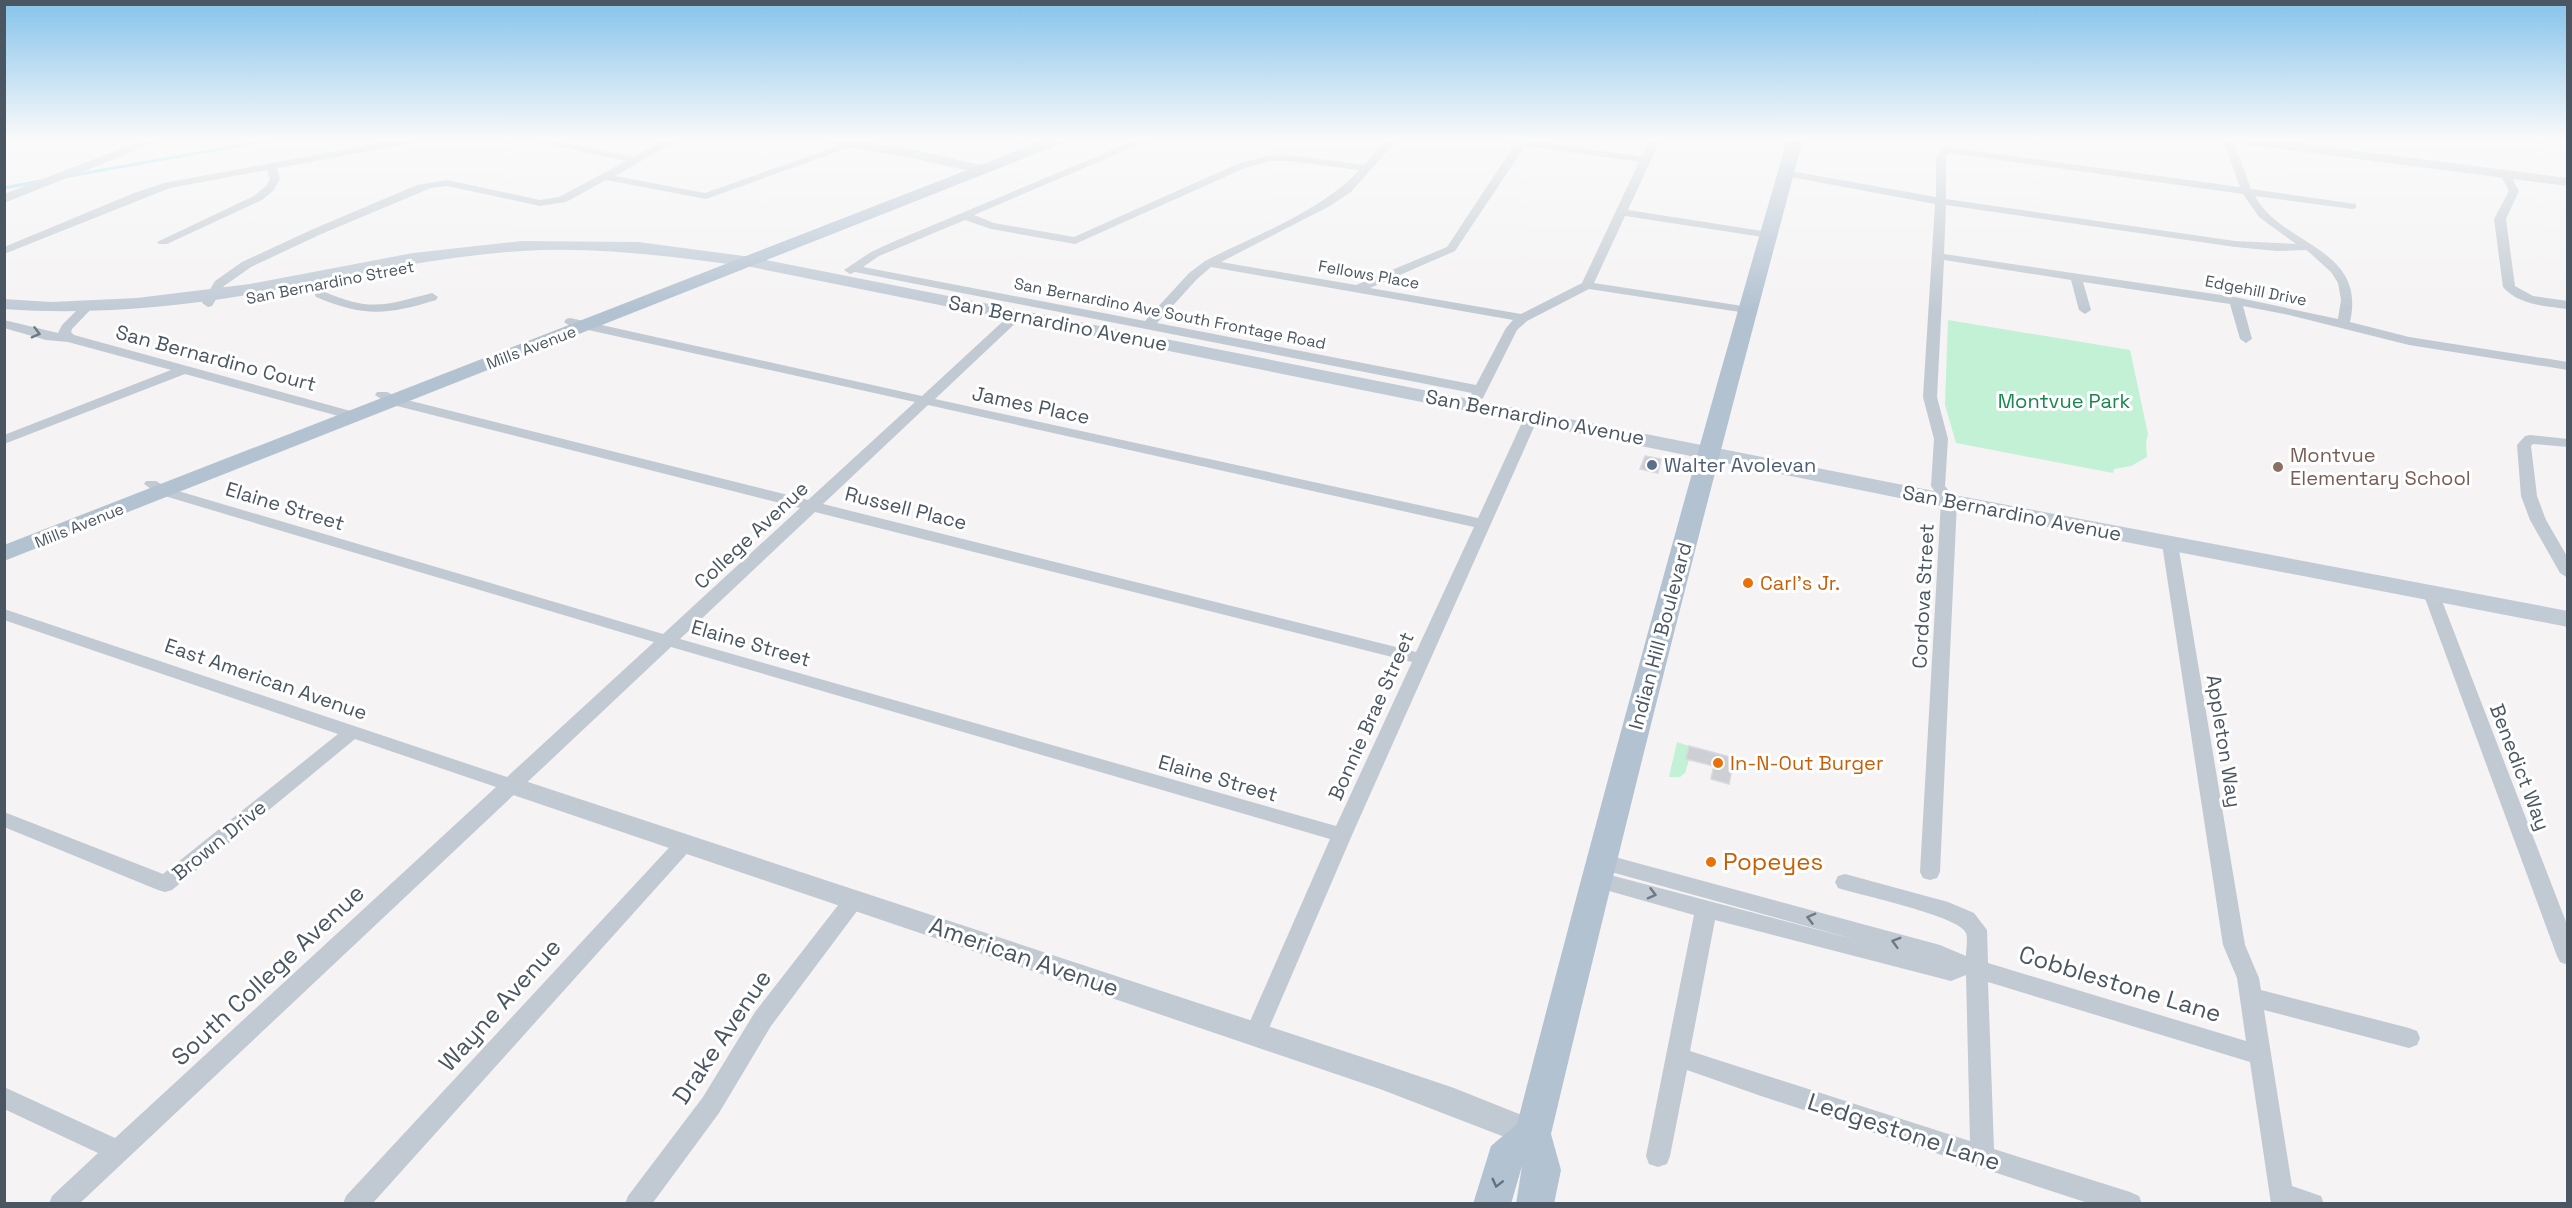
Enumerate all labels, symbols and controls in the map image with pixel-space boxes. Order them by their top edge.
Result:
street label: Fellows Place [1317,255,1421,294]
street label: San Bernardino Street [244,256,416,309]
street label: Edgehill Drive [2203,270,2309,311]
street label: San Bernardino Ave South Frontage Road [1012,273,1328,354]
street label: San Bernardino Avenue [946,289,1170,357]
street label: San Bernardino Court [113,319,319,397]
street label: Mills Avenue [483,321,579,374]
one-way arrow [30,326,41,338]
street label: James Place [970,380,1092,430]
street label: San Bernardino Avenue [1423,383,1647,451]
park label: Montvue Park [1998,388,2130,414]
place label: Montvue Elementary School [2290,442,2471,491]
place label: Walter Avolevan [1664,452,1816,478]
marker: Walter Avolevan [1645,458,1659,472]
marker: Montvue Elementary School [2271,460,2285,474]
street label: College Avenue [688,475,814,595]
street label: Elaine Street [222,476,348,536]
street label: San Bernardino Avenue [1900,479,2124,547]
street label: Russell Place [842,480,970,536]
street label: Mills Avenue [31,498,127,553]
street label: Cordova Street [1906,523,1940,669]
street label: Indian Hill Boulevard [1622,539,1698,733]
place label: Carl's Jr. [1760,570,1840,596]
marker: Carl's Jr. [1741,576,1755,590]
street label: Elaine Street [688,614,814,672]
street label: Bonnie Brae Street [1322,628,1420,804]
street label: East American Avenue [161,632,371,726]
street label: Appleton Way [2201,673,2247,809]
street label: Benedict Way [2484,700,2556,834]
street label: Elaine Street [1155,749,1281,807]
place label: In-N-Out Burger [1730,750,1883,776]
marker: In-N-Out Burger [1711,756,1725,770]
street label: Brown Drive [167,794,271,886]
place label: Popeyes [1723,846,1823,877]
marker: Popeyes [1704,855,1718,869]
street label: South College Avenue [165,877,371,1072]
one-way arrow [1647,887,1657,900]
street label: American Avenue [925,910,1123,1003]
one-way arrow [1806,913,1816,926]
street label: Wayne Avenue [432,932,568,1078]
one-way arrow [1891,937,1902,949]
street label: Cobblestone Lane [2015,938,2225,1029]
street label: Drake Avenue [665,964,778,1110]
street label: Ledgestone Lane [1804,1086,2005,1177]
one-way arrow [1492,1178,1505,1188]

